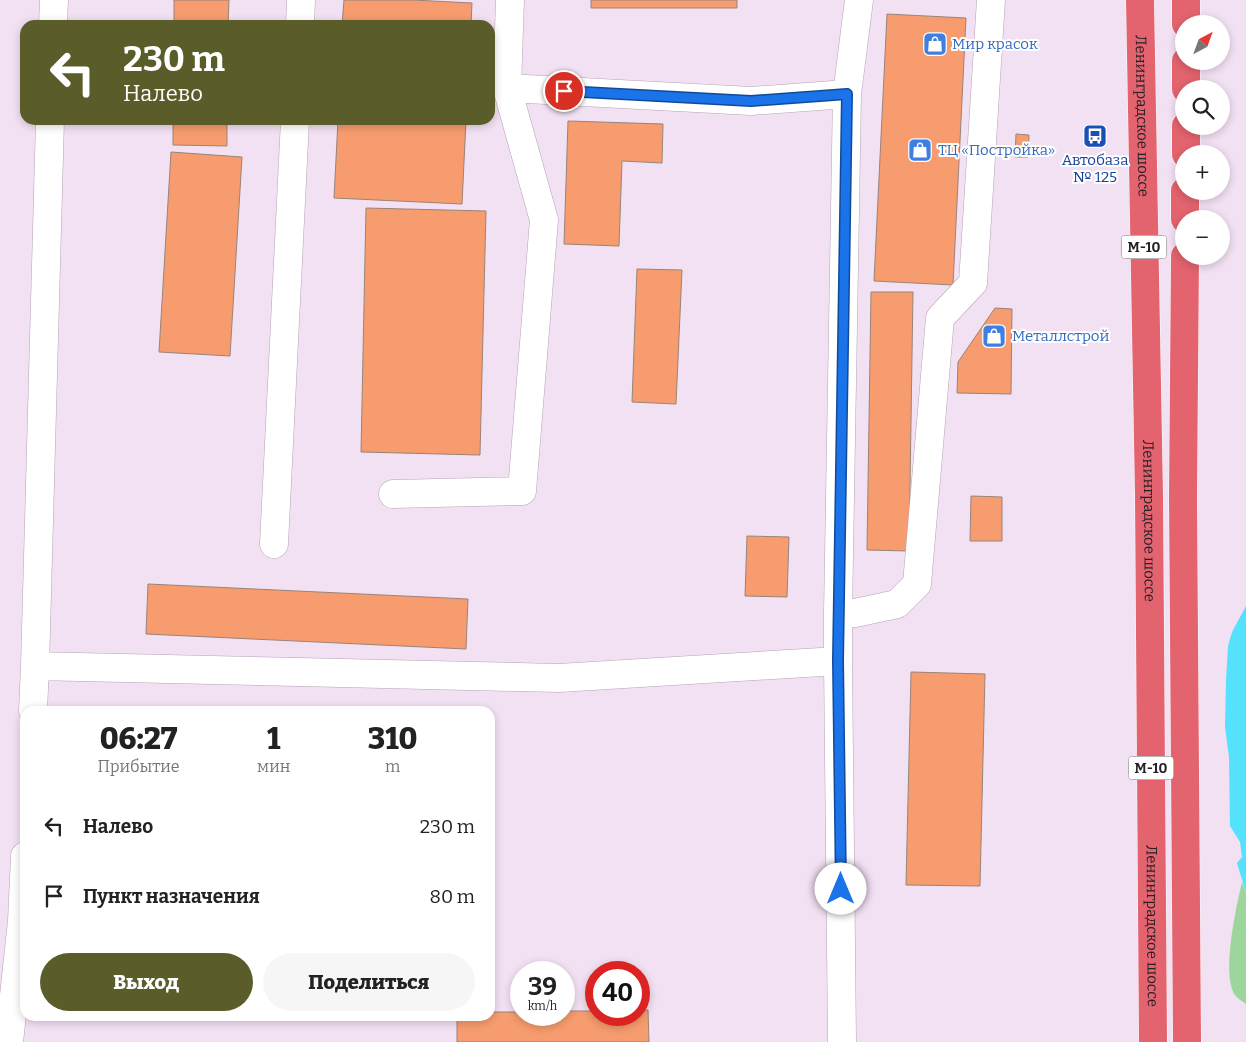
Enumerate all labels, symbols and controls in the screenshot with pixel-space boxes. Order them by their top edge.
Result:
north arrow [1175,15,1230,70]
map controls [1175,15,1230,265]
shop icon: Мир красок [922,31,948,57]
place label: Мир красок [952,35,1038,53]
street label: Ленинградское шоссе [1132,35,1153,197]
text: 230 m [123,38,225,80]
icon: left [40,40,105,105]
pin [543,70,585,112]
icon: arrive [550,77,578,105]
text: Налево [123,80,203,107]
button: search [1175,80,1230,135]
bus stop icon: Автобаза № 125 [1082,123,1108,149]
shop icon: ТЦ «Постройка» [907,137,933,163]
place label: ТЦ «Постройка» [938,141,1055,159]
button: + [1175,145,1230,200]
place label: Автобаза № 125 [1062,151,1128,186]
button: − [1175,210,1230,265]
road number: М-10 [1122,236,1166,258]
shop icon: Металлстрой [981,323,1007,349]
place label: Металлстрой [1012,327,1109,345]
street label: Ленинградское шоссе [1139,440,1159,602]
text: 06:27 [100,721,177,757]
text: 1 [267,721,280,757]
text: 310 [368,721,417,757]
road number: М-10 [1128,756,1174,780]
text: Прибытие [98,757,180,776]
text: мин [257,757,290,776]
text: m [385,757,400,776]
icon: left [40,812,68,840]
text: Налево [83,815,153,838]
text: 230 m [420,815,475,838]
street label: Ленинградское шоссе [1143,845,1162,1007]
position arrow [814,862,866,914]
icon: arrive [40,882,68,910]
text: Пункт назначения [83,885,260,908]
text: 80 m [429,885,475,908]
button: Выход [40,953,253,1011]
button: Поделиться [263,953,475,1011]
speed limit sign: 40 [585,961,650,1026]
text: 39 [528,972,557,1002]
text: km/h [528,999,557,1013]

